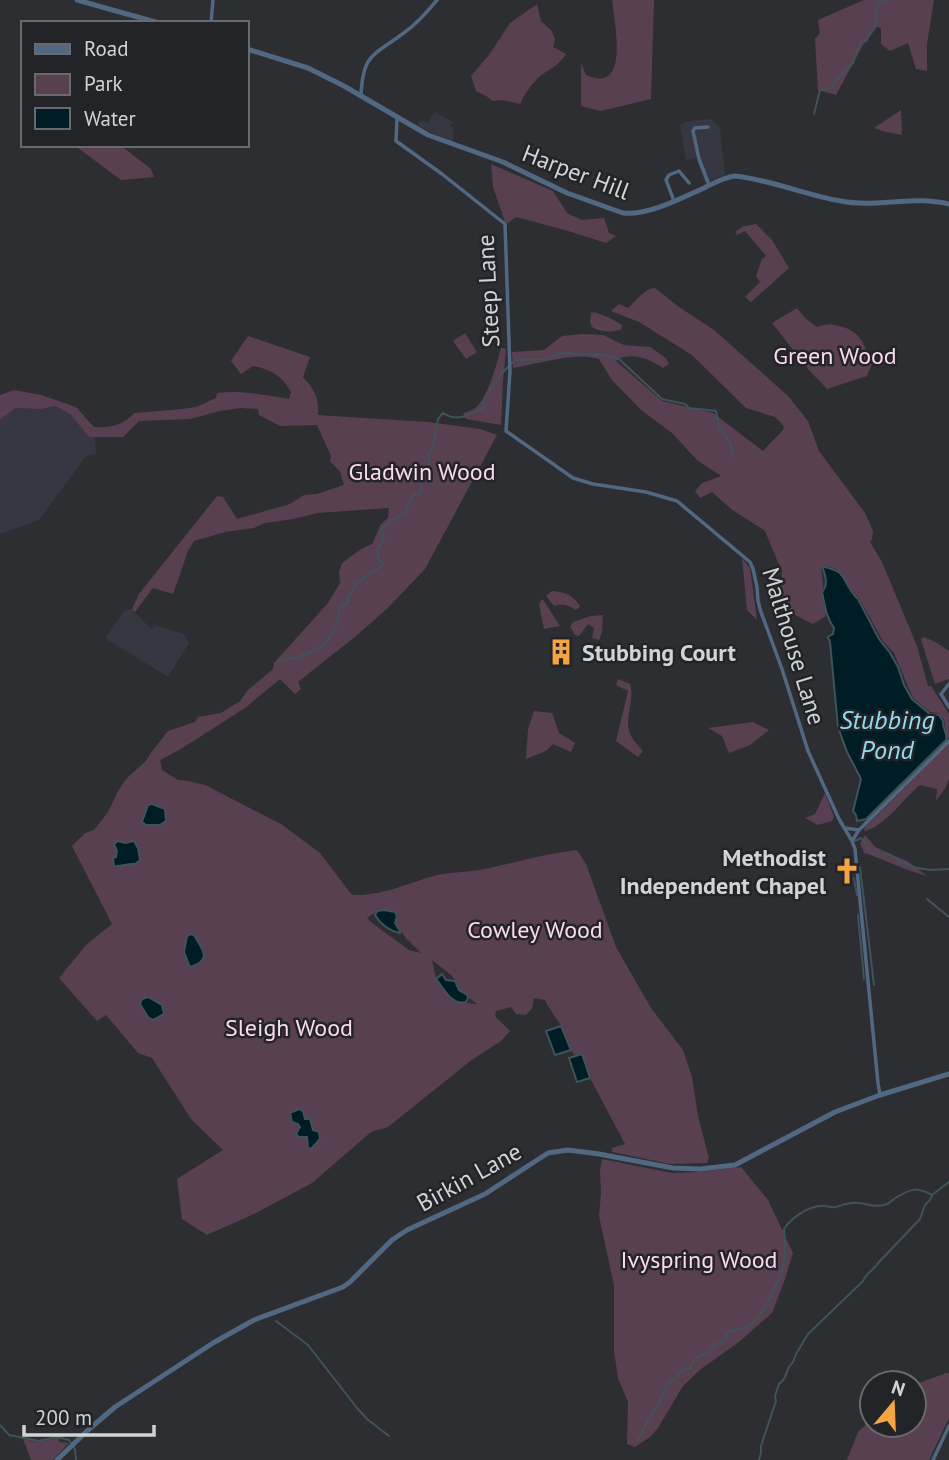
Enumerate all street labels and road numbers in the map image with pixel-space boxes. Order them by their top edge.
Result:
street label: Harper Hill [518,137,634,207]
street label: Steep Lane [470,234,506,348]
street label: Malthouse Lane [755,564,833,728]
street label: Birkin Lane [411,1136,527,1218]

